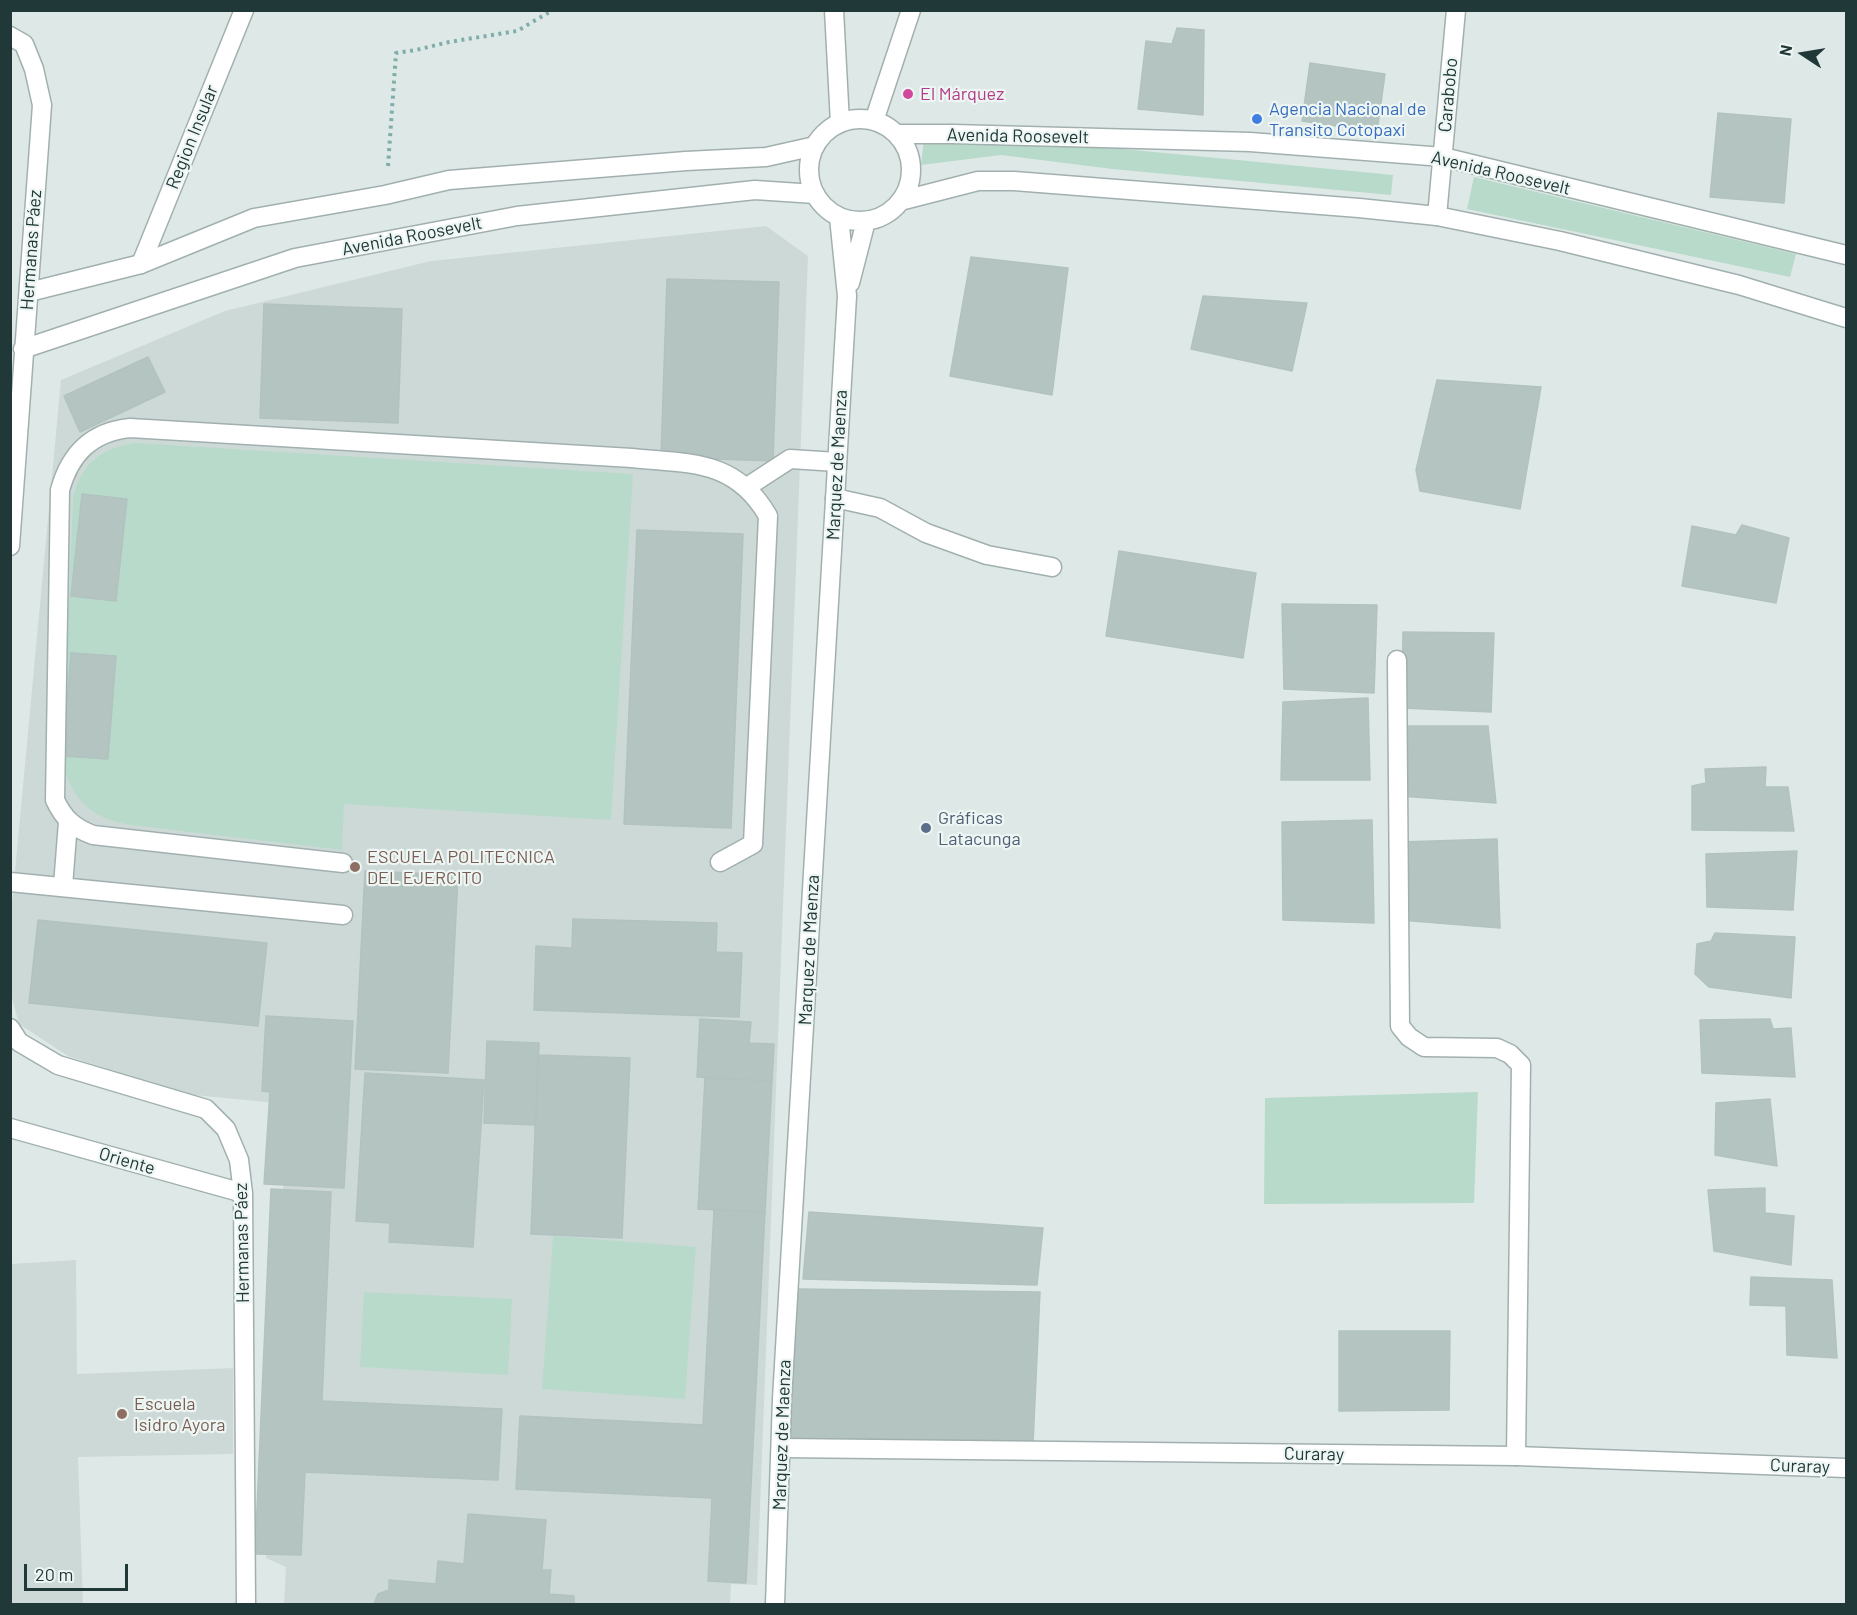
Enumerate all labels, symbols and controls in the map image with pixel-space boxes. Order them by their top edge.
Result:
north arrow [1773,24,1833,84]
text: N [1775,43,1795,57]
street label: Carabobo [1434,57,1462,133]
street label: Region Insular [161,82,223,192]
place label: El Márquez [920,83,1004,105]
marker: El Márquez [901,87,915,101]
place label: Agencia Nacional de Transito Cotopaxi [1269,98,1426,140]
marker: Agencia Nacional de Transito Cotopaxi [1250,112,1264,126]
street label: Avenida Roosevelt [947,124,1089,148]
street label: Avenida Roosevelt [1429,146,1573,200]
street label: Hermanas Páez [16,189,46,311]
street label: Avenida Roosevelt [340,212,484,260]
street label: Marquez de Maenza [822,389,852,541]
place label: Gráficas Latacunga [938,807,1021,850]
marker: Gráficas Latacunga [919,821,933,835]
place label: ESCUELA POLITECNICA DEL EJERCITO [367,846,555,888]
marker: ESCUELA POLITECNICA DEL EJERCITO [348,860,362,874]
street label: Marquez de Maenza [794,874,824,1026]
street label: Oriente [96,1143,158,1179]
street label: Hermanas Páez [230,1183,254,1303]
street label: Marquez de Maenza [769,1359,795,1511]
place label: Escuela Isidro Ayora [134,1393,226,1436]
marker: Escuela Isidro Ayora [115,1407,129,1421]
street label: Curaray [1284,1443,1344,1465]
street label: Curaray [1770,1454,1830,1478]
scale bar [27,1552,130,1590]
text: 20 m [35,1563,73,1585]

